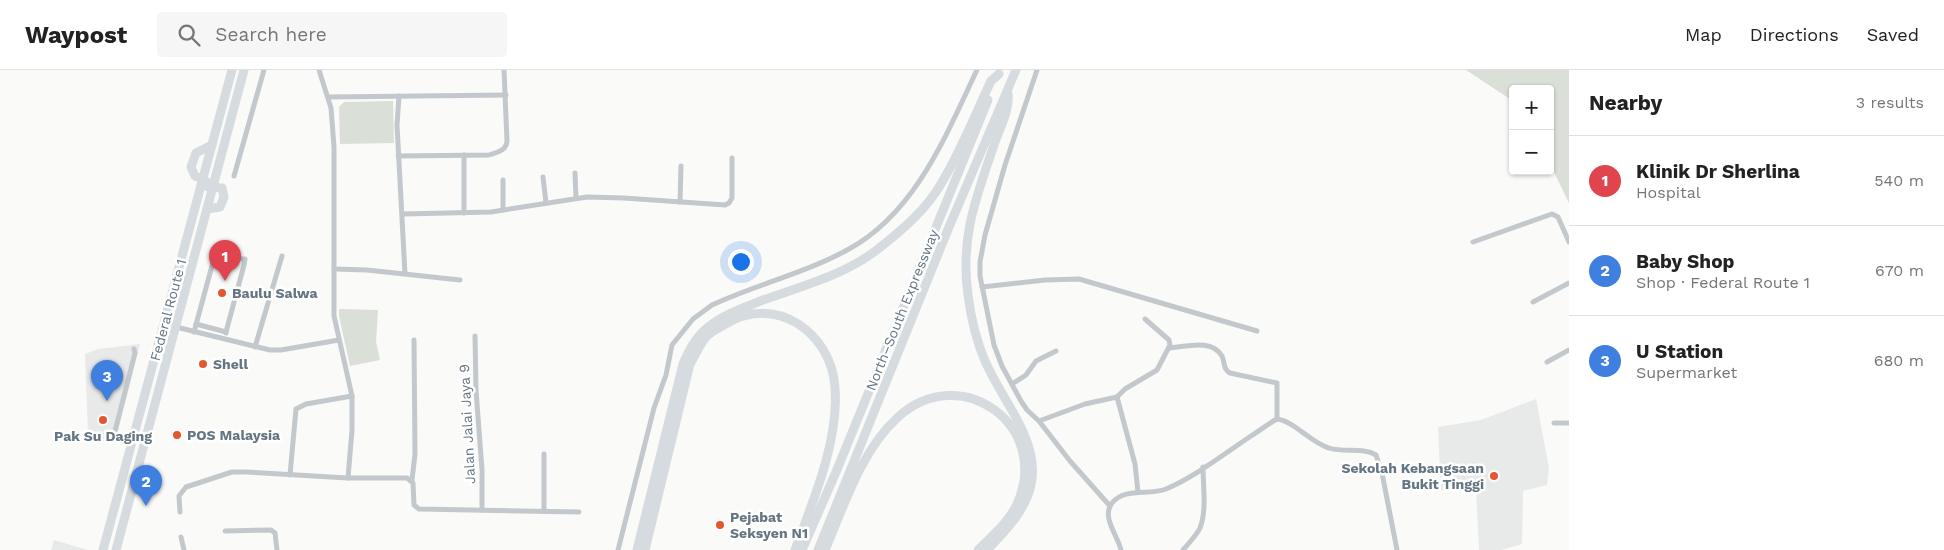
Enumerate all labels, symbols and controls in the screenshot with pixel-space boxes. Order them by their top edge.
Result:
search box [157,12,507,57]
text: Waypost [25,21,127,49]
icon: search [175,21,203,49]
text: Search here [215,23,327,46]
text: Map [1685,24,1722,45]
text: Directions [1750,24,1839,45]
text: Saved [1867,24,1919,45]
map controls [1509,85,1554,175]
button: + [1509,85,1554,130]
text: Nearby [1589,90,1662,115]
text: 3 results [1856,93,1924,112]
button: − [1509,130,1554,175]
text: Klinik Dr Sherlina [1636,160,1800,183]
text: 1 [1602,171,1608,190]
text: 540 m [1874,171,1924,190]
text: Hospital [1636,183,1701,202]
street label: North–South Expressway [862,227,942,393]
pin: 1 [209,240,241,281]
your location [728,249,754,275]
text: Baby Shop [1636,250,1734,273]
street label: Federal Route 1 [147,257,189,363]
text: 2 [1600,261,1610,280]
text: 670 m [1875,261,1924,280]
text: Shop · Federal Route 1 [1636,273,1810,292]
place label: Baulu Salwa [232,285,319,301]
marker: Baulu Salwa [216,287,228,299]
text: U Station [1636,340,1723,363]
text: 3 [1600,351,1610,370]
text: 680 m [1874,351,1924,370]
place label: Shell [213,356,248,372]
marker: Shell [197,358,209,370]
pin: 3 [91,360,123,401]
text: Supermarket [1636,363,1737,382]
street label: Jalan Jalai Jaya 9 [456,364,478,484]
marker: Pak Su Daging [97,414,109,426]
place label: POS Malaysia [187,427,281,443]
place label: Pak Su Daging [54,428,152,444]
marker: POS Malaysia [171,429,183,441]
place label: Sekolah Kebangsaan Bukit Tinggi [1341,460,1484,492]
pin: 2 [130,465,162,506]
marker: Sekolah Kebangsaan Bukit Tinggi [1488,470,1500,482]
place label: Pejabat Seksyen N1 [730,509,808,541]
marker: Pejabat Seksyen N1 [714,519,726,531]

